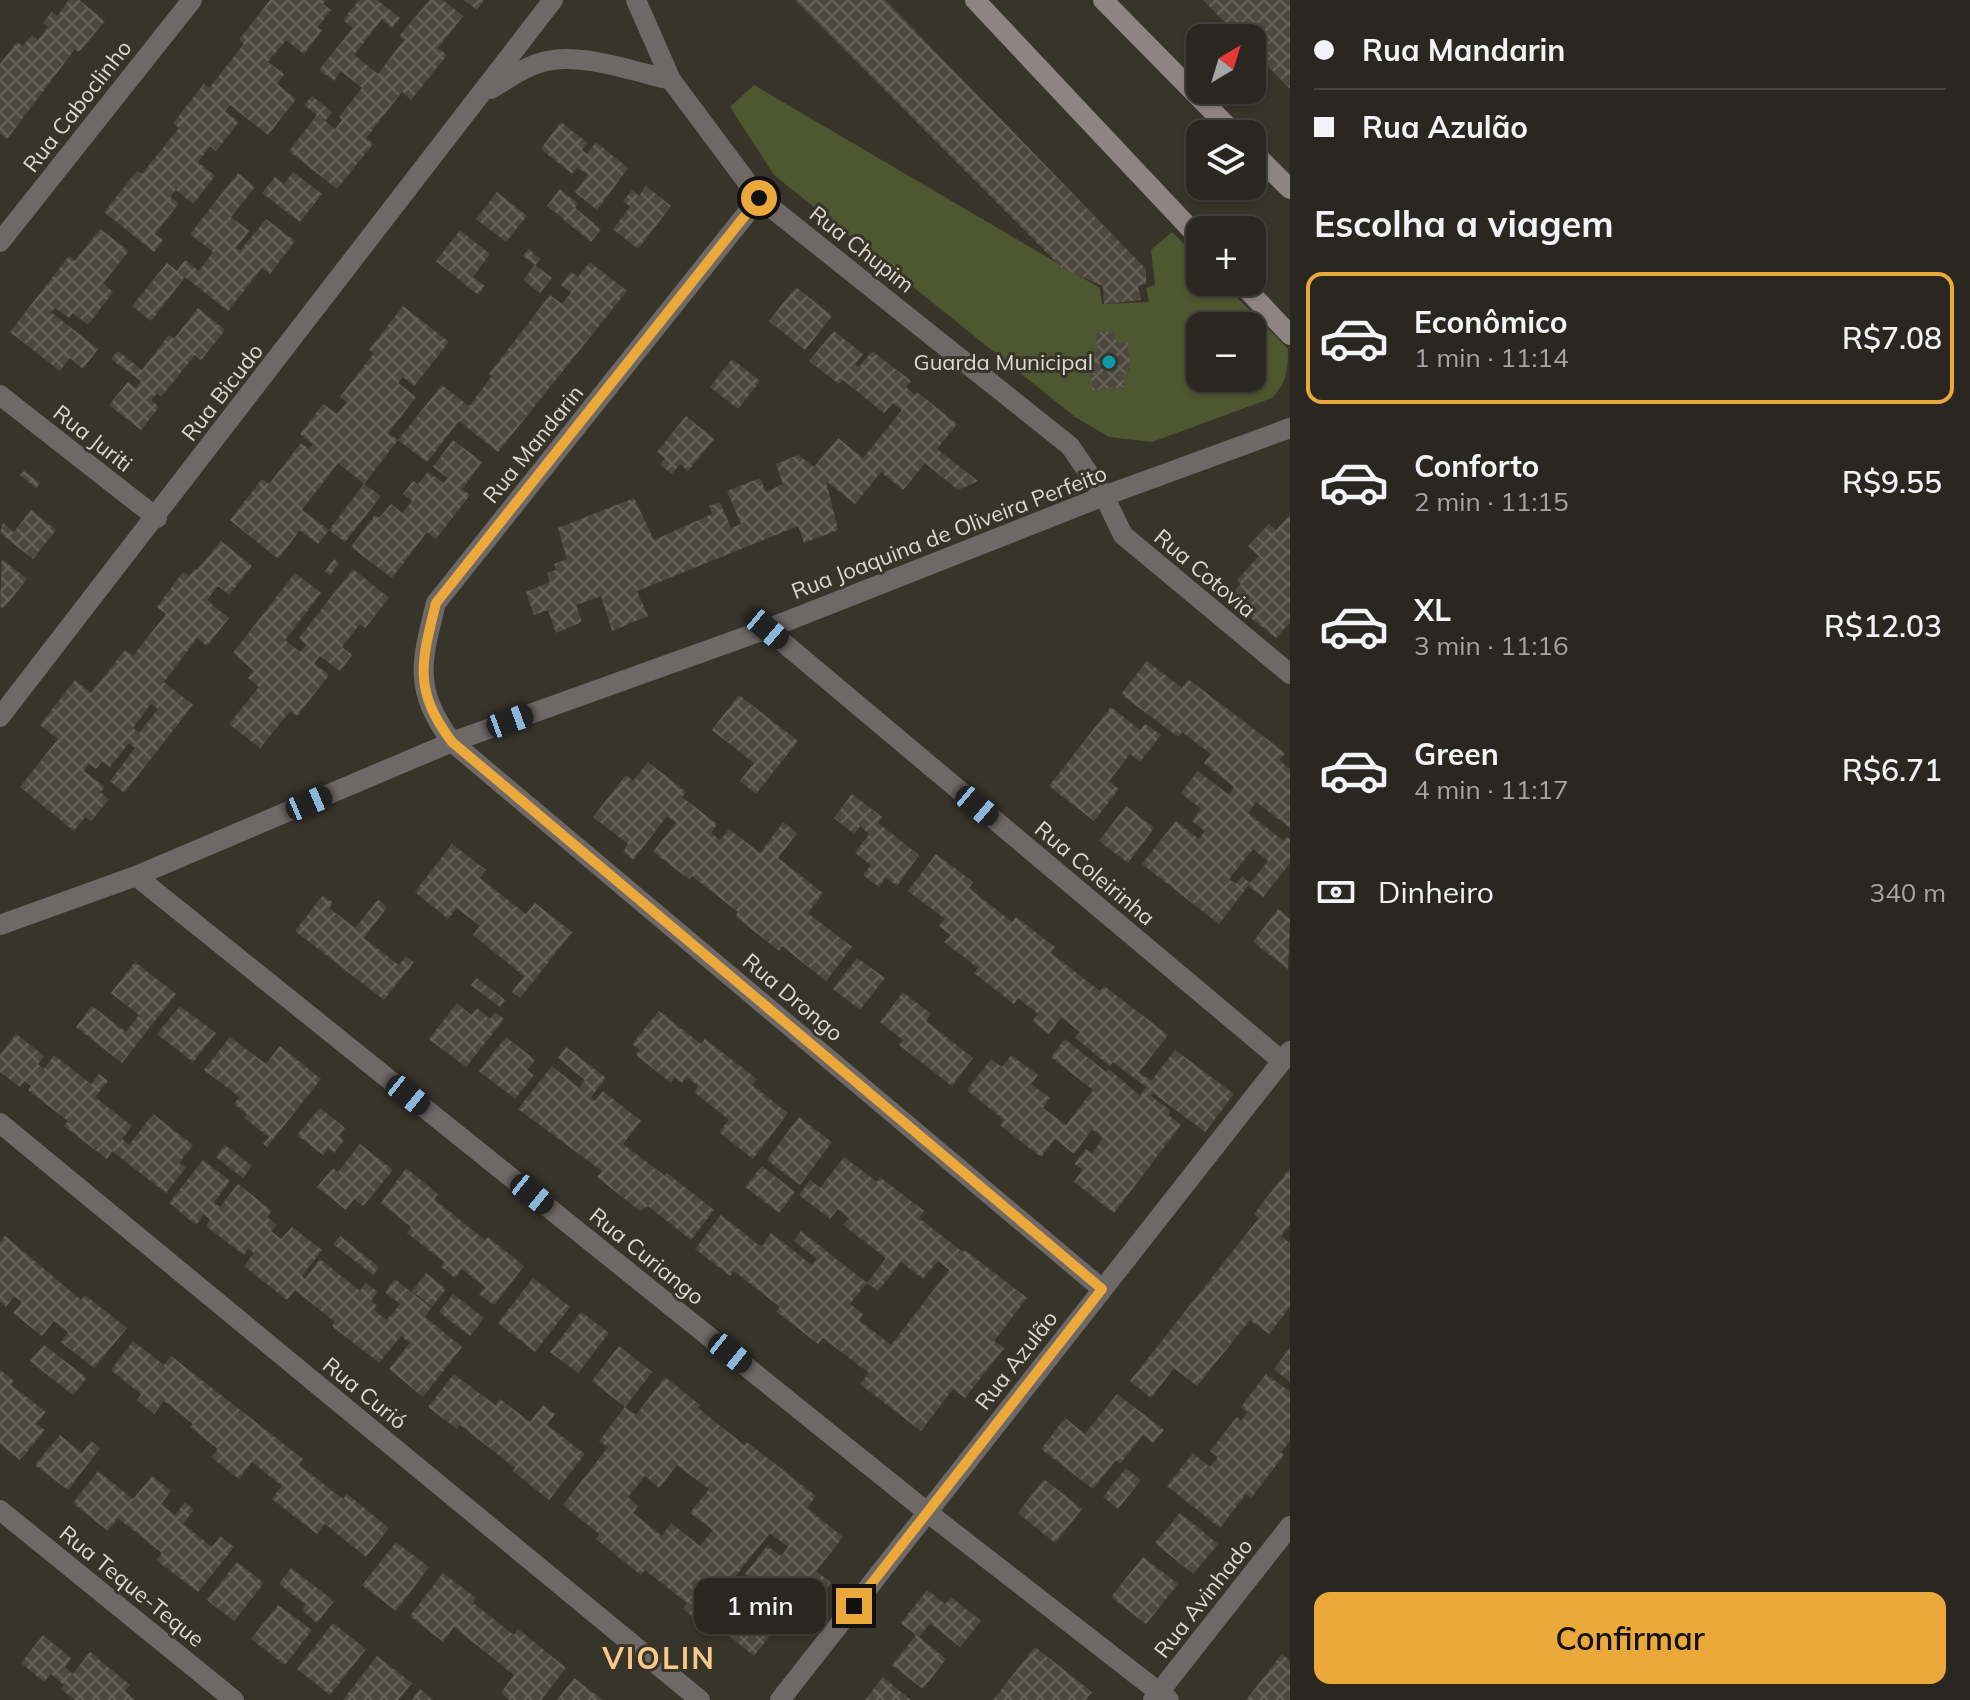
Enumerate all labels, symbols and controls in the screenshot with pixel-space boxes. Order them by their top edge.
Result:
north arrow [1186,24,1266,104]
map controls [1186,24,1266,392]
text: Rua Mandarin [1362,31,1565,69]
street label: Rua Caboclinho [17,34,137,178]
text: Rua Azulão [1362,108,1528,146]
button: layers [1186,120,1266,200]
route start [741,180,777,216]
street label: Rua Chupim [804,199,920,299]
text: Escolha a viagem [1314,201,1614,246]
button: + [1186,216,1266,296]
icon: car [1318,302,1390,374]
text: Econômico [1414,303,1568,341]
button: − [1186,312,1266,392]
text: R$7.08 [1842,319,1942,357]
street label: Rua Bicudo [175,338,269,446]
text: 1 min · 11:14 [1414,341,1569,374]
place label: Guarda Municipal [914,348,1093,376]
marker: Guarda Municipal [1100,353,1118,371]
street label: Rua Mandarin [477,379,589,509]
street label: Rua Juriti [48,398,138,478]
icon: car [1318,446,1390,518]
text: Conforto [1414,447,1539,485]
street label: Rua Joaquina de Oliveira Perfeito [787,459,1111,605]
text: R$9.55 [1842,463,1942,501]
text: 2 min · 11:15 [1414,485,1569,518]
street label: Rua Cotovia [1149,523,1261,623]
icon: car [1318,590,1390,662]
text: XL [1414,591,1451,629]
car [741,604,793,654]
text: R$12.03 [1824,607,1942,645]
text: 3 min · 11:16 [1414,629,1569,662]
car [483,702,537,740]
icon: car [1318,734,1390,806]
text: Green [1414,735,1499,773]
text: R$6.71 [1842,751,1942,789]
text: 4 min · 11:17 [1414,773,1569,806]
car [951,781,1003,831]
car [282,783,336,823]
street label: Rua Coleirinha [1029,815,1161,931]
icon: cash [1314,870,1358,914]
text: Dinheiro [1378,873,1494,911]
text: 340 m [1870,876,1946,909]
street label: Rua Drongo [737,947,849,1047]
car [382,1071,434,1119]
car [506,1170,558,1218]
street label: Rua Curiango [584,1201,710,1311]
street label: Rua Azulão [969,1305,1063,1415]
car [704,1329,756,1377]
street label: Rua Curió [317,1351,413,1435]
street label: Rua Teque-Teque [54,1519,210,1653]
street label: Rua Avinhado [1148,1533,1258,1663]
callout: 1 min [694,1578,826,1634]
route end [836,1588,872,1624]
text: 1 min [726,1589,794,1622]
button: Confirmar [1314,1592,1946,1684]
district label: VIOLIN [601,1639,716,1677]

